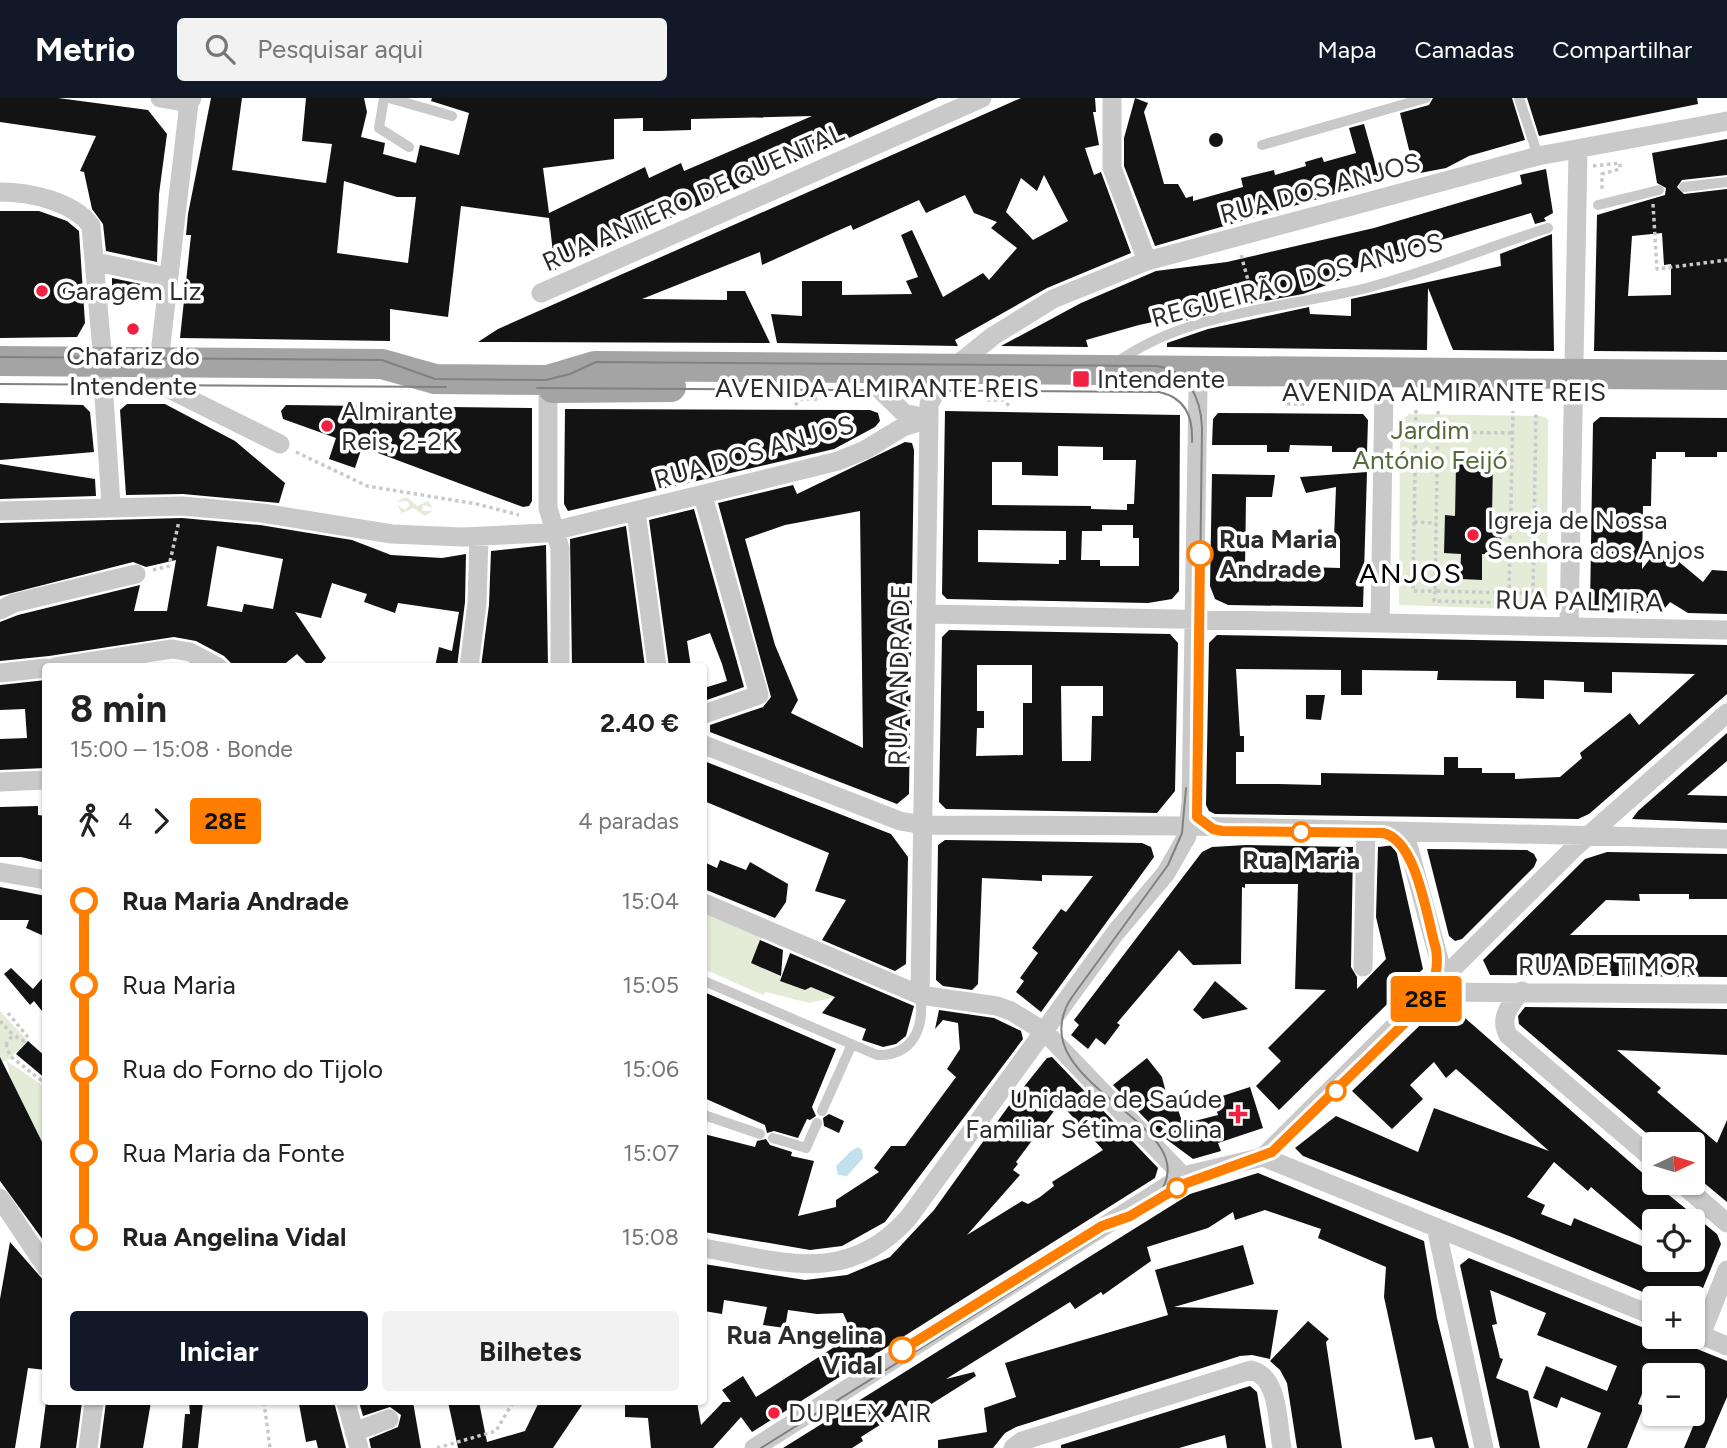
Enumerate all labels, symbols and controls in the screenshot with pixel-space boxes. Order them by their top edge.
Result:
search box [177,18,667,81]
text: Metrio [35,30,135,69]
icon: search [201,30,239,68]
text: Pesquisar aqui [257,33,423,65]
text: Mapa [1317,35,1376,64]
text: Camadas [1414,35,1514,64]
text: Compartilhar [1552,35,1692,64]
street label: RUA ANTERO DE QUENTAL [537,116,849,278]
street label: RUA DOS ANJOS [1216,146,1424,230]
street label: REGUEIRÃO DOS ANJOS [1148,226,1446,334]
place label: Garagem Liz [56,275,201,307]
marker: Garagem Liz [34,283,50,299]
marker: Chafariz do Intendente [125,321,141,337]
place label: Chafariz do Intendente [66,340,200,402]
place label: Intendente [1097,363,1225,395]
marker: Intendente [1071,369,1091,389]
street label: AVENIDA ALMIRANTE REIS [715,372,1039,404]
street label: AVENIDA ALMIRANTE REIS [1282,376,1606,408]
place label: Almirante Reis, 2-2K [341,395,458,457]
street label: RUA DOS ANJOS [650,408,858,496]
park label: Jardim António Feijó [1352,414,1508,476]
marker: Almirante Reis, 2-2K [319,418,335,434]
place label: Igreja de Nossa Senhora dos Anjos [1487,504,1705,566]
place label: Rua Maria Andrade [1219,523,1337,585]
marker: Igreja de Nossa Senhora dos Anjos [1465,527,1481,543]
marker: Rua Maria Andrade [1187,541,1213,567]
district label: ANJOS [1359,556,1463,590]
street label: RUA ANDRADE [881,584,917,766]
street label: RUA PALMIRA [1495,584,1664,618]
text: 8 min [70,686,167,732]
text: 2.40 € [600,707,679,739]
text: 15:00 – 15:08 · Bonde [70,735,293,763]
icon: walk [70,802,108,840]
icon: forward [142,802,180,840]
text: 28E [204,806,247,835]
text: 4 [118,807,132,835]
text: 4 paradas [578,807,679,835]
marker: Rua Maria [1291,822,1311,842]
place label: Rua Maria [1242,844,1360,876]
text: Rua Maria Andrade [122,885,349,917]
text: 15:04 [621,887,679,915]
street label: RUA DE TIMOR [1518,950,1696,982]
text: Rua Maria [122,969,236,1001]
text: 15:05 [622,971,679,999]
line badge: 28E [1386,976,1466,1022]
text: 28E [1405,984,1447,1013]
text: Rua do Forno do Tijolo [122,1053,383,1085]
text: 15:06 [623,1055,679,1083]
unlabelled marker [1326,1081,1346,1101]
place label: Unidade de Saúde Familiar Sétima Colina [965,1083,1222,1145]
marker: Unidade de Saúde Familiar Sétima Colina [1228,1104,1248,1124]
north arrow [1642,1132,1704,1195]
map controls [1642,1132,1705,1426]
text: Rua Maria da Fonte [122,1137,345,1169]
text: 15:07 [623,1139,679,1167]
unlabelled marker [1167,1178,1187,1198]
button: locate [1642,1209,1705,1272]
text: Rua Angelina Vidal [122,1221,346,1253]
text: 15:08 [622,1223,679,1251]
button: + [1642,1286,1705,1349]
button: Iniciar [70,1311,368,1391]
button: Bilhetes [382,1311,679,1391]
place label: Rua Angelina Vidal [726,1319,883,1381]
marker: Rua Angelina Vidal [889,1337,915,1363]
button: − [1642,1363,1705,1426]
place label: DUPLEX AIR [788,1397,932,1429]
marker: DUPLEX AIR [766,1405,782,1421]

